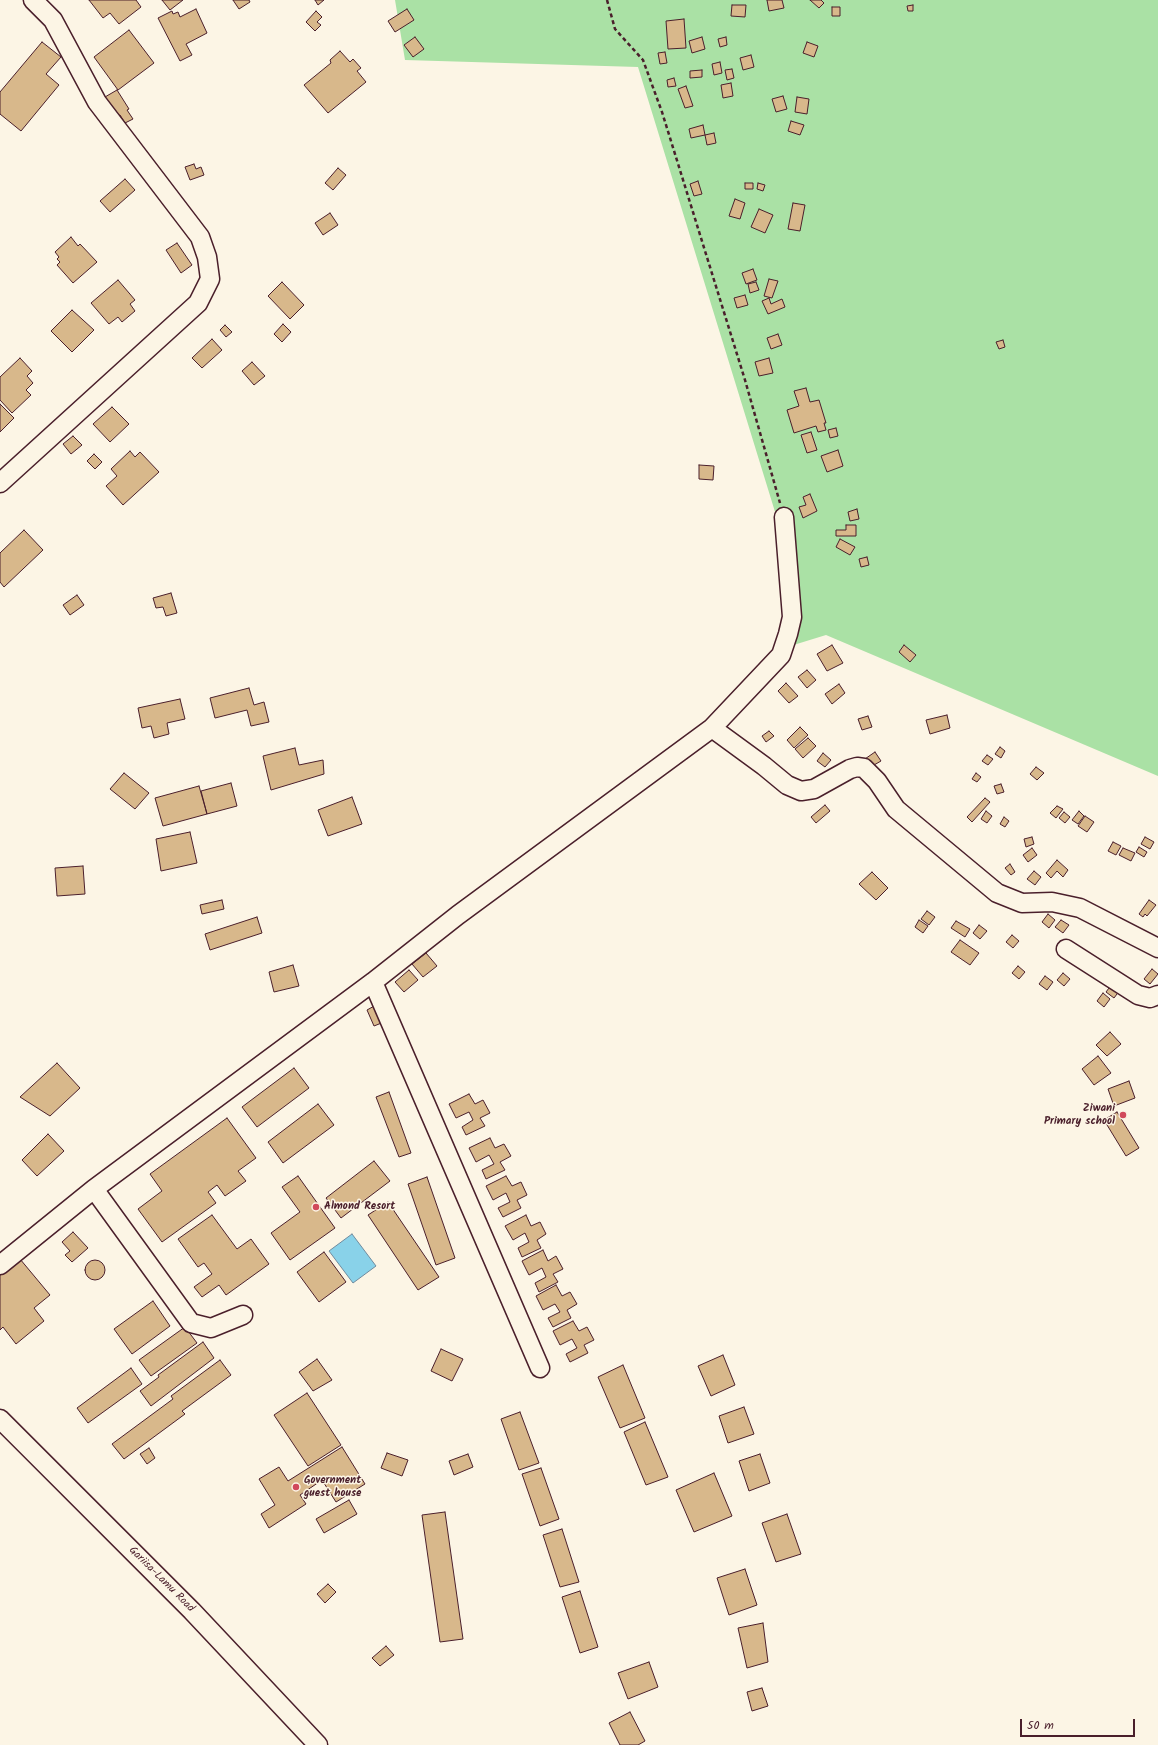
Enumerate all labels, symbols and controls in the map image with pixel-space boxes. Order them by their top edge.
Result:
place label: Ziwani Primary school [1044,1102,1115,1128]
marker: Ziwani Primary school [1118,1110,1128,1120]
place label: Almond Resort [324,1200,395,1214]
marker: Almond Resort [311,1202,321,1212]
place label: Government guest house [304,1474,361,1500]
marker: Government guest house [291,1482,301,1492]
street label: Gariisa-Lamu Road [125,1544,197,1616]
scale bar [1022,1711,1137,1737]
text: 50 m [1027,1716,1054,1735]

